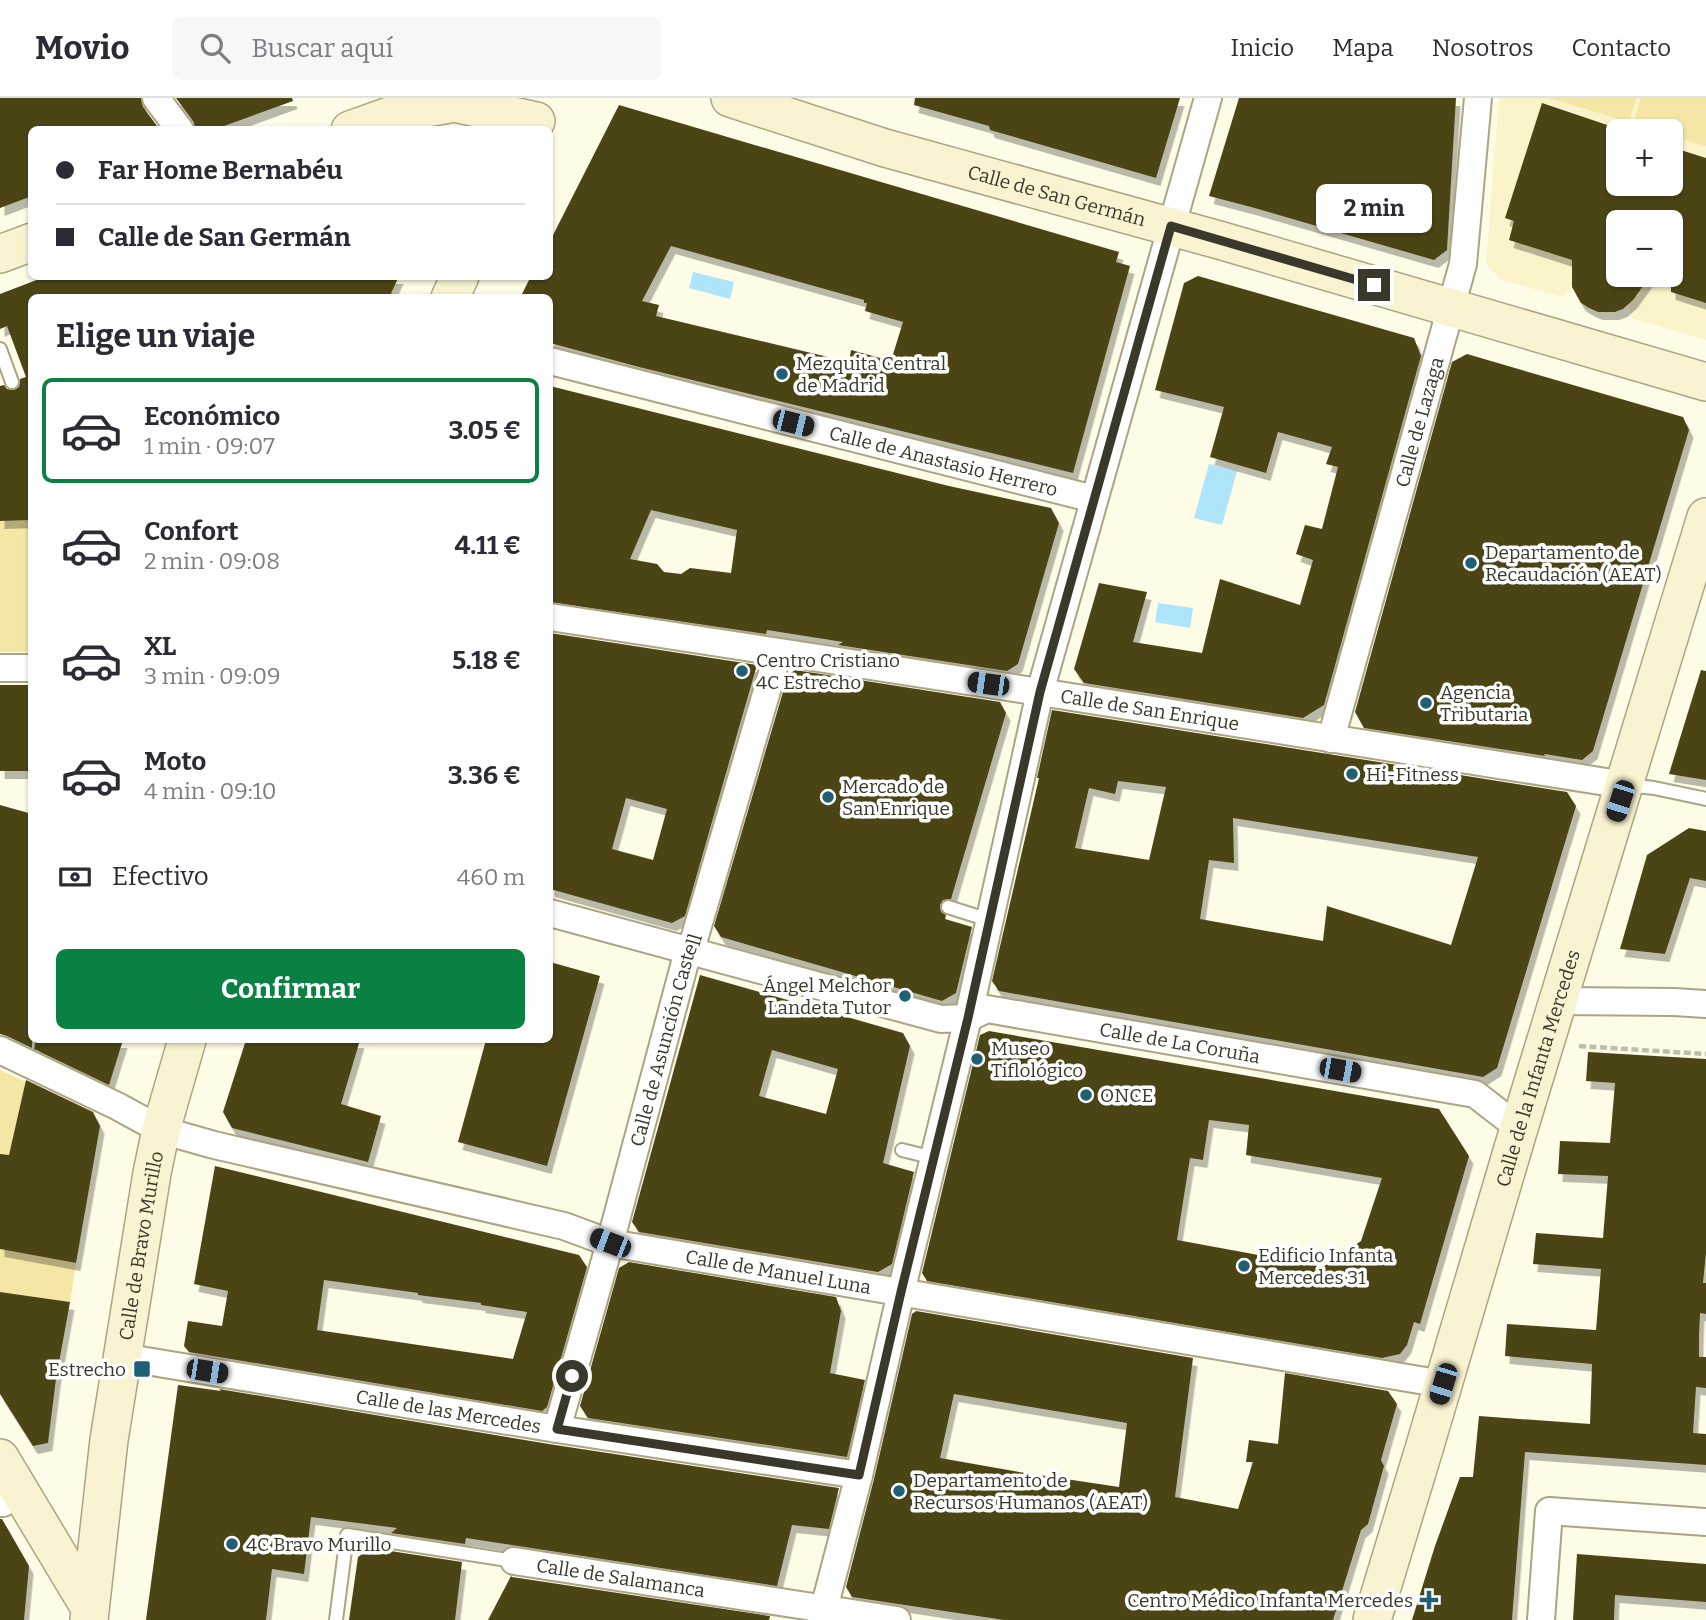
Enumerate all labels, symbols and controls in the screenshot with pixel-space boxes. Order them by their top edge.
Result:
search box [172,17,662,80]
text: Movio [35,28,130,68]
icon: search [196,29,234,67]
text: Buscar aquí [252,33,393,64]
text: Inicio [1230,34,1294,62]
text: Mapa [1332,34,1394,62]
text: Nosotros [1432,34,1533,62]
text: Contacto [1571,34,1671,62]
map controls [1606,119,1683,287]
button: + [1606,119,1683,196]
text: Far Home Bernabéu [98,155,343,186]
street label: Calle de San Germán [965,160,1148,231]
callout: 2 min [1316,184,1432,232]
text: 2 min [1343,194,1405,222]
button: − [1606,210,1683,287]
text: Calle de San Germán [98,222,351,253]
route end [1358,269,1390,301]
text: Elige un viaje [56,317,255,355]
place label: Mezquita Central de Madrid [796,352,946,397]
street label: Calle de Lazaga [1391,354,1449,490]
marker: Mezquita Central de Madrid [774,366,790,382]
icon: car [60,399,123,462]
text: Económico [144,401,280,432]
car [771,408,816,438]
text: 3.05 € [449,415,521,446]
street label: Calle de Anastasio Herrero [827,421,1060,501]
text: 1 min · 09:07 [144,432,275,460]
icon: car [60,514,123,577]
text: Confort [144,516,239,547]
text: 4.11 € [454,530,521,561]
place label: Departamento de Recaudación (AEAT) [1485,541,1662,586]
text: 2 min · 09:08 [144,547,280,575]
marker: Departamento de Recaudación (AEAT) [1463,555,1479,571]
icon: car [60,629,123,692]
text: XL [144,631,176,662]
text: 5.18 € [452,645,521,676]
place label: Centro Cristiano 4C Estrecho [756,649,900,694]
text: 3 min · 09:09 [144,662,280,690]
marker: Centro Cristiano 4C Estrecho [734,663,750,679]
car [966,671,1011,697]
place label: Agencia Tributaria [1440,681,1529,726]
street label: Calle de San Enrique [1059,684,1241,736]
marker: Agencia Tributaria [1418,695,1434,711]
icon: car [60,744,123,807]
text: Moto [144,746,206,777]
text: 3.36 € [448,760,521,791]
place label: Hi-Fitness [1366,763,1459,786]
marker: Hi-Fitness [1344,766,1360,782]
place label: Mercado de San Enrique [842,775,950,820]
text: 4 min · 09:10 [144,777,277,805]
car [1604,778,1637,824]
marker: Mercado de San Enrique [820,789,836,805]
icon: cash [56,858,94,896]
text: Efectivo [112,861,209,892]
text: 460 m [457,863,525,891]
street label: Calle de Asunción Castell [625,931,707,1149]
street label: Calle de la Infanta Mercedes [1491,947,1585,1190]
button: Confirmar [56,949,525,1029]
place label: Ángel Melchor Landeta Tutor [763,974,892,1019]
marker: Ángel Melchor Landeta Tutor [897,988,913,1004]
street label: Calle de La Coruña [1098,1018,1263,1068]
place label: Museo Tiflológico [991,1037,1083,1082]
marker: Museo Tiflológico [969,1051,985,1067]
car [1318,1056,1363,1084]
place label: ONCE [1100,1084,1153,1107]
marker: ONCE [1078,1087,1094,1103]
street label: Calle de Bravo Murillo [114,1149,168,1342]
car [587,1226,634,1260]
place label: Edificio Infanta Mercedes 31 [1258,1244,1394,1289]
street label: Calle de Manuel Luna [684,1245,873,1299]
marker: Edificio Infanta Mercedes 31 [1236,1258,1252,1274]
car [185,1357,230,1385]
place label: Estrecho [48,1358,126,1381]
marker: Estrecho [132,1359,152,1379]
route start [556,1360,588,1392]
car [1427,1361,1460,1407]
street label: Calle de las Mercedes [354,1385,543,1438]
place label: Departamento de Recursos Humanos (AEAT) [913,1469,1148,1514]
marker: Departamento de Recursos Humanos (AEAT) [891,1483,907,1499]
place label: 4C Bravo Murillo [246,1533,392,1556]
marker: 4C Bravo Murillo [224,1536,240,1552]
street label: Calle de Salamanca [535,1554,707,1602]
place label: Centro Médico Infanta Mercedes [1127,1589,1413,1612]
marker: Centro Médico Infanta Mercedes [1419,1590,1439,1610]

